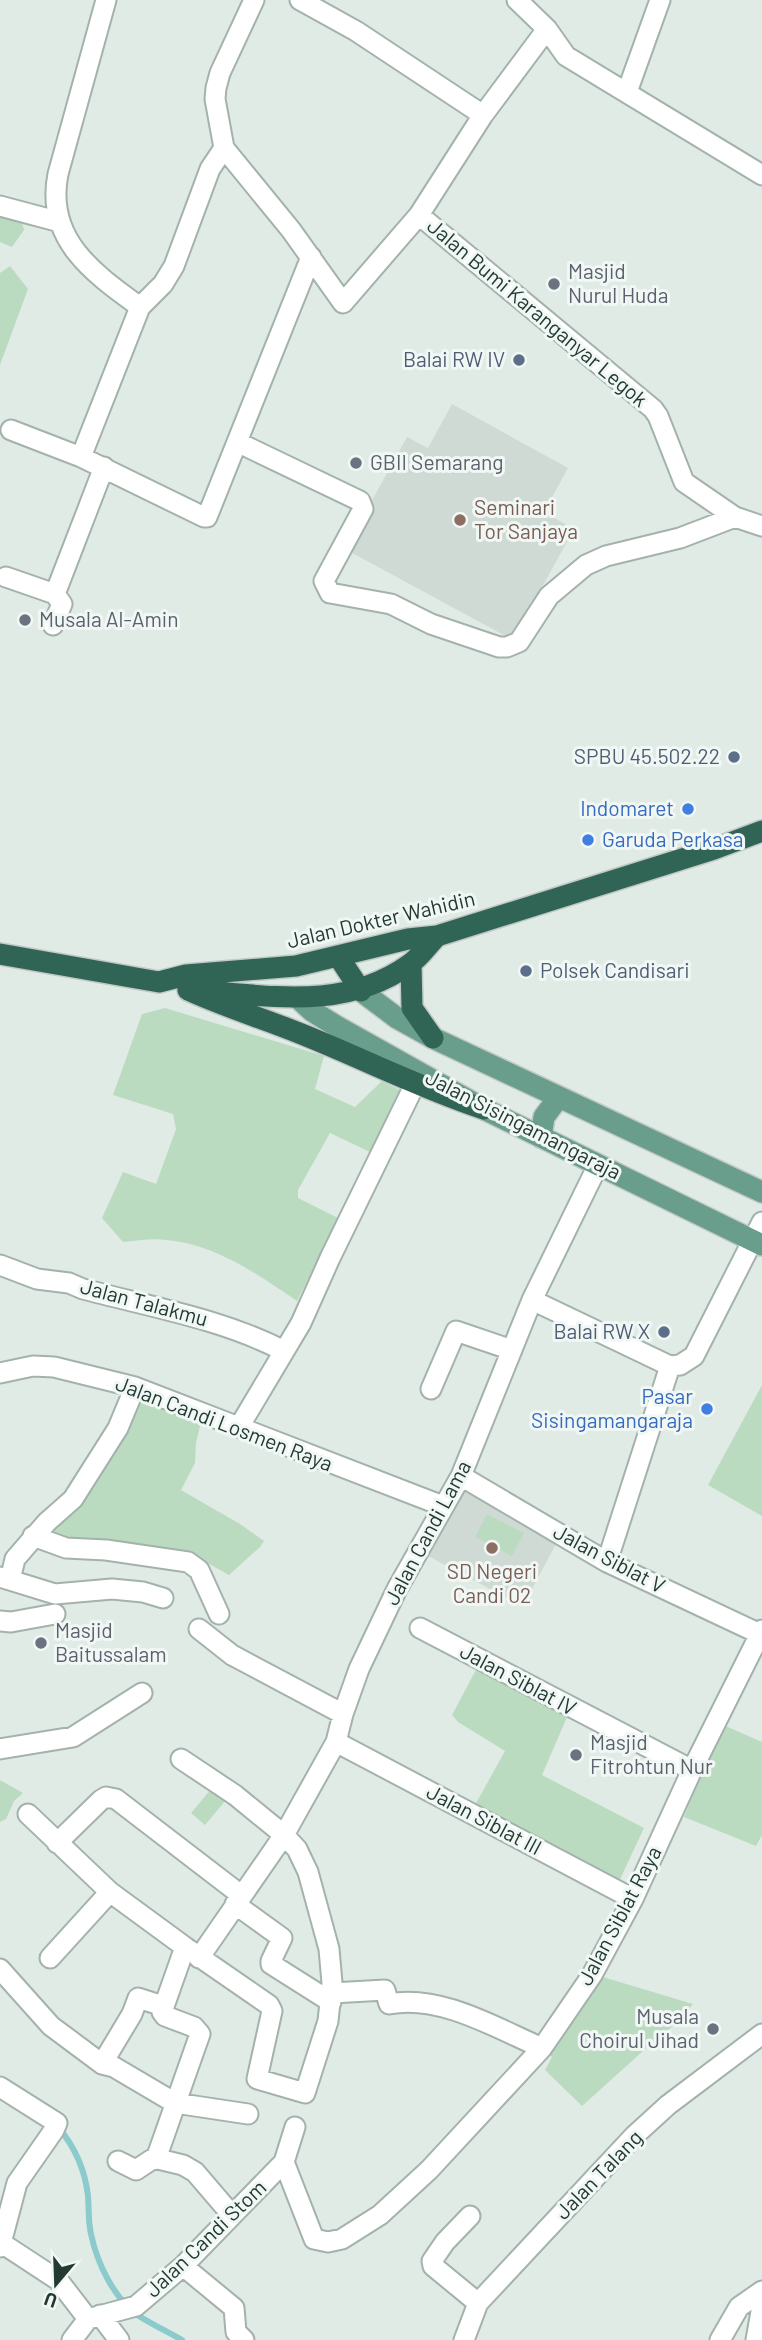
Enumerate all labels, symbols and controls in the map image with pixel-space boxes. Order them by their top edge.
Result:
street label: Jalan Bumi Karanganyar Legok [423,212,653,411]
place label: Masjid Nurul Huda [568,258,669,307]
marker: Masjid Nurul Huda [546,276,562,292]
place label: Balai RW IV [403,346,505,371]
marker: Balai RW IV [511,352,527,368]
place label: GBII Semarang [370,449,504,474]
marker: GBII Semarang [348,455,364,471]
place label: Seminari Tor Sanjaya [474,494,578,543]
marker: Seminari Tor Sanjaya [452,512,468,528]
place label: Musala Al-Amin [39,606,179,631]
marker: Musala Al-Amin [17,612,33,628]
place label: SPBU 45.502.22 [574,743,720,768]
marker: SPBU 45.502.22 [726,749,742,765]
place label: Indomaret [580,795,674,820]
marker: Indomaret [680,801,696,817]
place label: Garuda Perkasa [602,826,744,851]
marker: Garuda Perkasa [580,832,596,848]
street label: Jalan Dokter Wahidin [284,885,477,952]
place label: Polsek Candisari [540,957,690,982]
marker: Polsek Candisari [518,963,534,979]
street label: Jalan Sisingamangaraja [422,1064,626,1184]
street label: Jalan Talakmu [78,1273,211,1331]
place label: Balai RW X [553,1318,650,1343]
marker: Balai RW X [656,1324,672,1340]
street label: Jalan Candi Losmen Raya [112,1370,337,1476]
place label: Pasar Sisingamangaraja [531,1383,693,1432]
marker: Pasar Sisingamangaraja [699,1401,715,1417]
street label: Jalan Candi Lama [378,1456,475,1609]
street label: Jalan Siblat V [550,1518,670,1598]
marker: SD Negeri Candi 02 [484,1540,500,1556]
place label: SD Negeri Candi 02 [447,1558,537,1607]
place label: Masjid Baitussalam [55,1617,167,1666]
marker: Masjid Baitussalam [33,1635,49,1651]
street label: Jalan Siblat IV [456,1638,581,1720]
place label: Masjid Fitrohtun Nur [590,1729,713,1778]
marker: Masjid Fitrohtun Nur [568,1747,584,1763]
street label: Jalan Siblat III [423,1778,546,1859]
street label: Jalan Siblat Raya [571,1841,666,1989]
place label: Musala Choirul Jihad [579,2003,699,2052]
marker: Musala Choirul Jihad [705,2021,721,2037]
street label: Jalan Talang [549,2124,647,2224]
street label: Jalan Candi Stom [139,2174,270,2302]
north arrow [21,2249,91,2319]
text: U [41,2288,60,2313]

